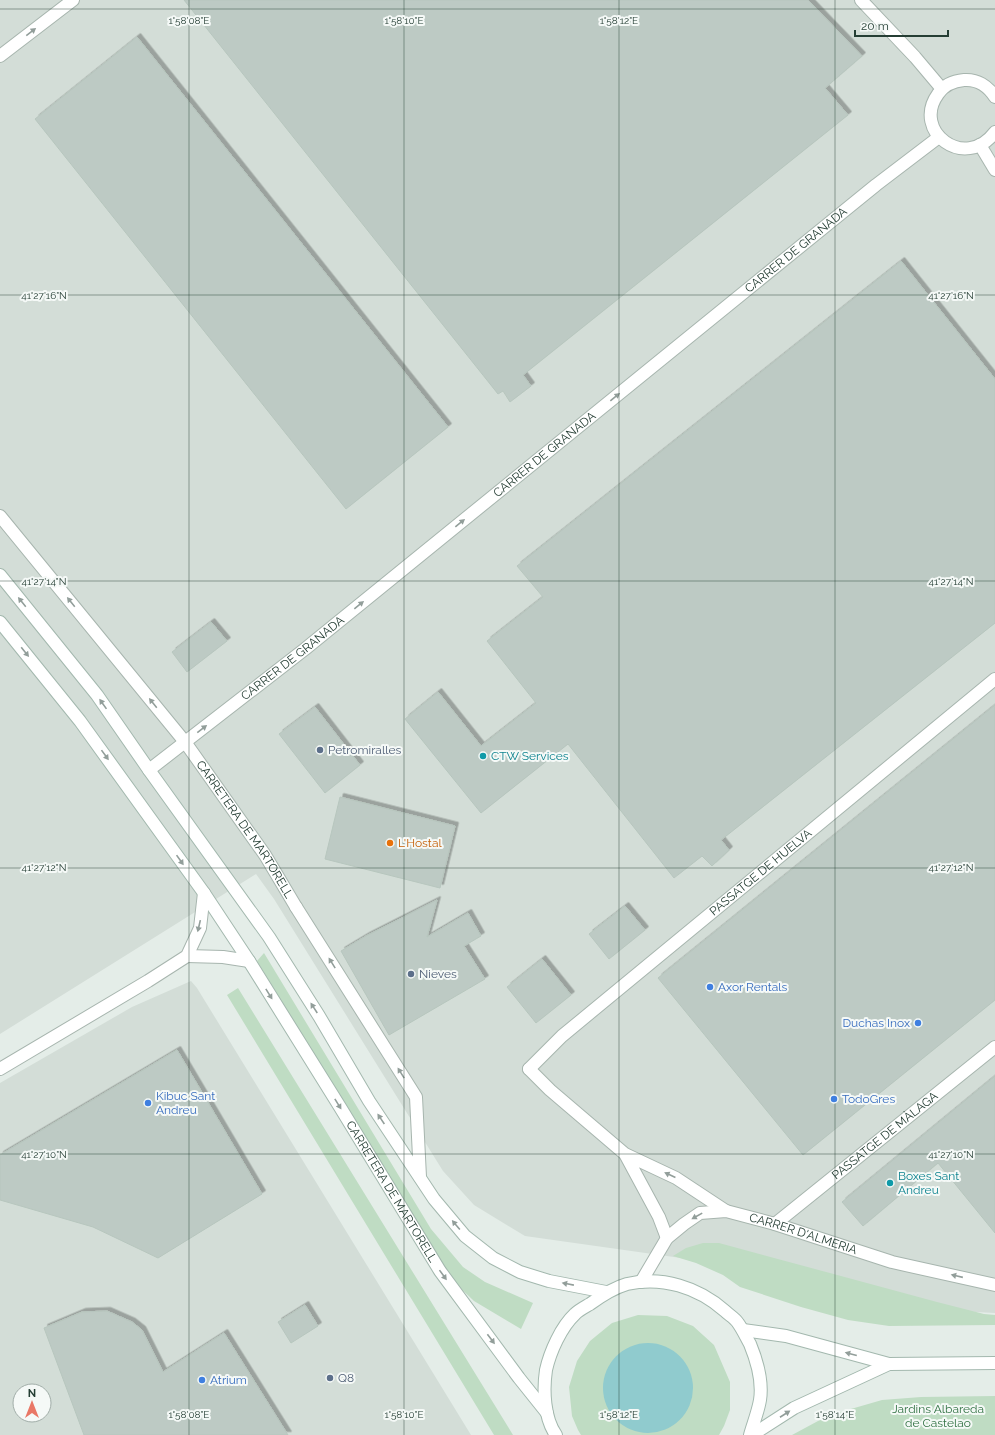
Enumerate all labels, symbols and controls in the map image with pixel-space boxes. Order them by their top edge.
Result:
scale bar [855,12,948,38]
text: 1°58'08"E [169,15,209,26]
text: 1°58'10"E [384,15,424,26]
text: 1°58'12"E [600,15,638,26]
text: 20 m [861,19,889,33]
one-way arrow [25,28,36,37]
street label: CARRER DE GRANADA [742,204,850,296]
text: 41°27'16"N [21,290,67,301]
text: 41°27'16"N [928,290,974,301]
one-way arrow [610,392,620,401]
street label: CARRER DE GRANADA [491,409,598,500]
one-way arrow [454,518,465,527]
text: 41°27'14"N [21,576,67,587]
text: 41°27'14"N [928,576,974,587]
one-way arrow [18,597,27,608]
one-way arrow [67,597,75,608]
one-way arrow [353,600,364,609]
street label: CARRER DE GRANADA [238,613,347,703]
one-way arrow [20,647,29,658]
one-way arrow [149,697,158,708]
one-way arrow [99,699,107,709]
one-way arrow [196,724,207,733]
place label: Petromiralles [328,743,401,757]
marker: Petromiralles [315,745,325,755]
one-way arrow [101,749,109,760]
place label: CTW Services [491,749,569,763]
marker: CTW Services [478,751,488,761]
street label: CARRETERA DE MARTORELL [193,758,296,901]
street label: PASSATGE DE HUELVA [707,826,814,918]
place label: L'Hostal [398,836,442,850]
marker: L'Hostal [385,838,395,848]
one-way arrow [176,855,184,866]
text: 41°27'12"N [22,862,66,873]
text: 41°27'12"N [929,862,973,873]
one-way arrow [196,919,202,932]
one-way arrow [328,957,335,969]
place label: Nieves [419,967,457,981]
marker: Nieves [406,969,416,979]
place label: Axor Rentals [718,980,787,994]
marker: Axor Rentals [705,982,715,992]
one-way arrow [266,988,273,1000]
one-way arrow [310,1003,318,1013]
place label: Duchas Inox [842,1016,910,1030]
marker: Duchas Inox [913,1018,923,1028]
one-way arrow [397,1068,405,1078]
place label: Kibuc Sant Andreu [156,1089,215,1117]
street label: PASSATGE DE MÀLAGA [829,1089,941,1182]
place label: TodoGres [842,1092,895,1106]
marker: TodoGres [829,1094,839,1104]
marker: Kibuc Sant Andreu [143,1098,153,1108]
one-way arrow [335,1098,342,1110]
one-way arrow [377,1114,385,1124]
street label: CARRETERA DE MARTORELL [343,1118,440,1265]
text: 41°27'10"N [21,1149,67,1160]
text: 41°27'10"N [928,1149,974,1160]
place label: Boxes Sant Andreu [898,1169,959,1197]
one-way arrow [663,1171,675,1177]
marker: Boxes Sant Andreu [885,1178,895,1188]
street label: CARRER D'ALMERIA [748,1210,859,1257]
one-way arrow [691,1213,703,1219]
one-way arrow [451,1220,460,1231]
one-way arrow [439,1269,447,1280]
one-way arrow [951,1273,963,1279]
one-way arrow [562,1281,574,1287]
one-way arrow [486,1334,495,1345]
one-way arrow [845,1350,857,1356]
place label: Q8 [338,1371,354,1385]
place label: Atrium [210,1373,247,1387]
marker: Q8 [325,1373,335,1383]
marker: Atrium [197,1375,207,1385]
north arrow [12,1383,52,1423]
text: N [28,1387,36,1400]
park label: Jardins Albareda de Castelao [892,1402,984,1430]
text: 1°58'08"E [169,1409,209,1420]
text: 1°58'10"E [384,1409,424,1420]
text: 1°58'12"E [600,1409,638,1420]
text: 1°58'14"E [816,1409,854,1420]
one-way arrow [780,1410,790,1418]

